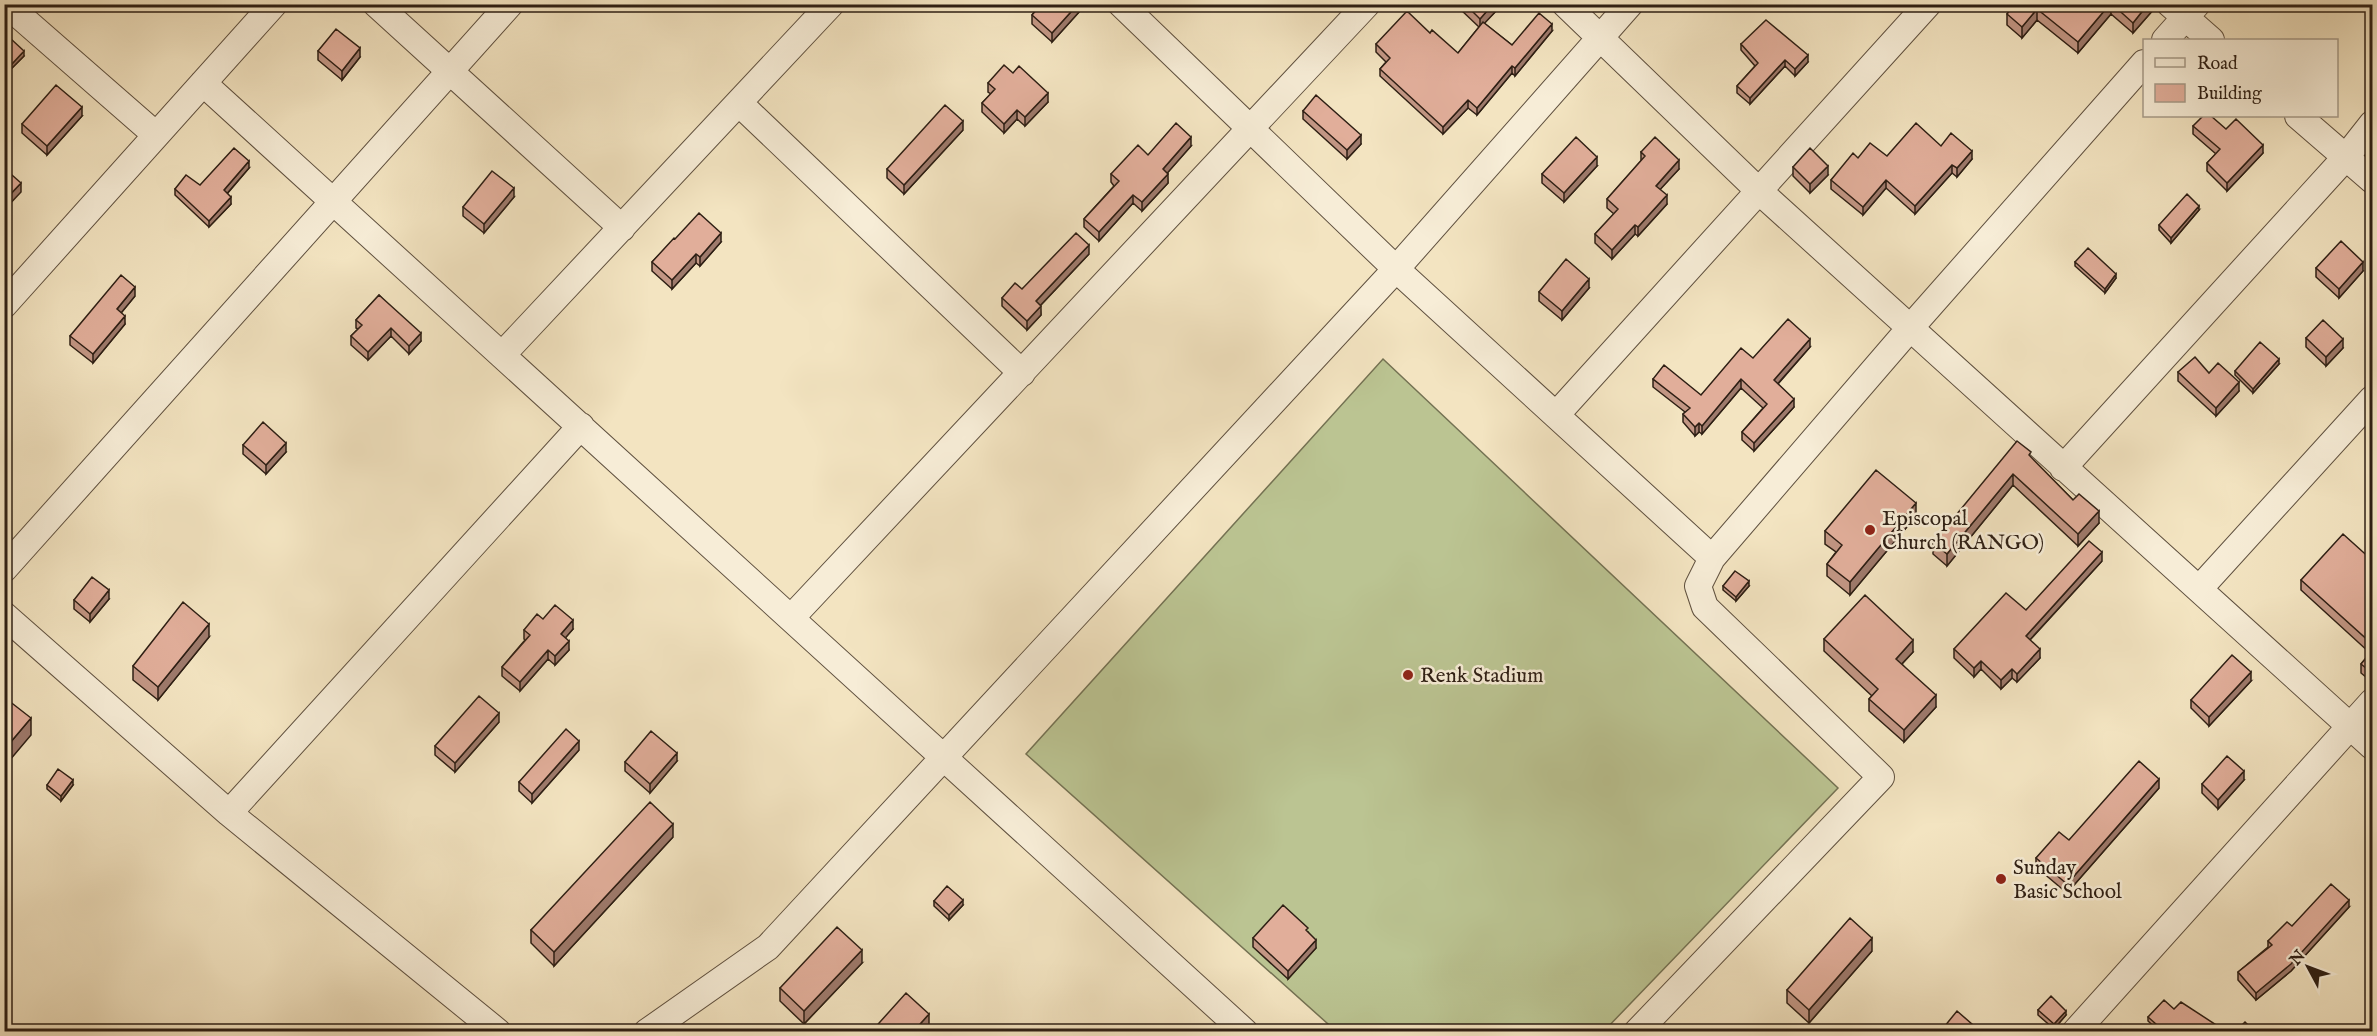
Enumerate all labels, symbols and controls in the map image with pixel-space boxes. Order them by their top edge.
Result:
legend [2143,39,2338,117]
text: Road [2197,53,2238,76]
text: Building [2197,83,2262,106]
place label: Episcopal Church (RANGO) [1882,506,2044,557]
marker: Episcopal Church (RANGO) [1863,523,1877,537]
place label: Renk Stadium [1420,663,1543,690]
marker: Renk Stadium [1401,668,1415,682]
place label: Sunday Basic School [2013,855,2122,906]
marker: Sunday Basic School [1994,872,2008,886]
north arrow [2278,937,2338,997]
text: N [2285,947,2310,971]

